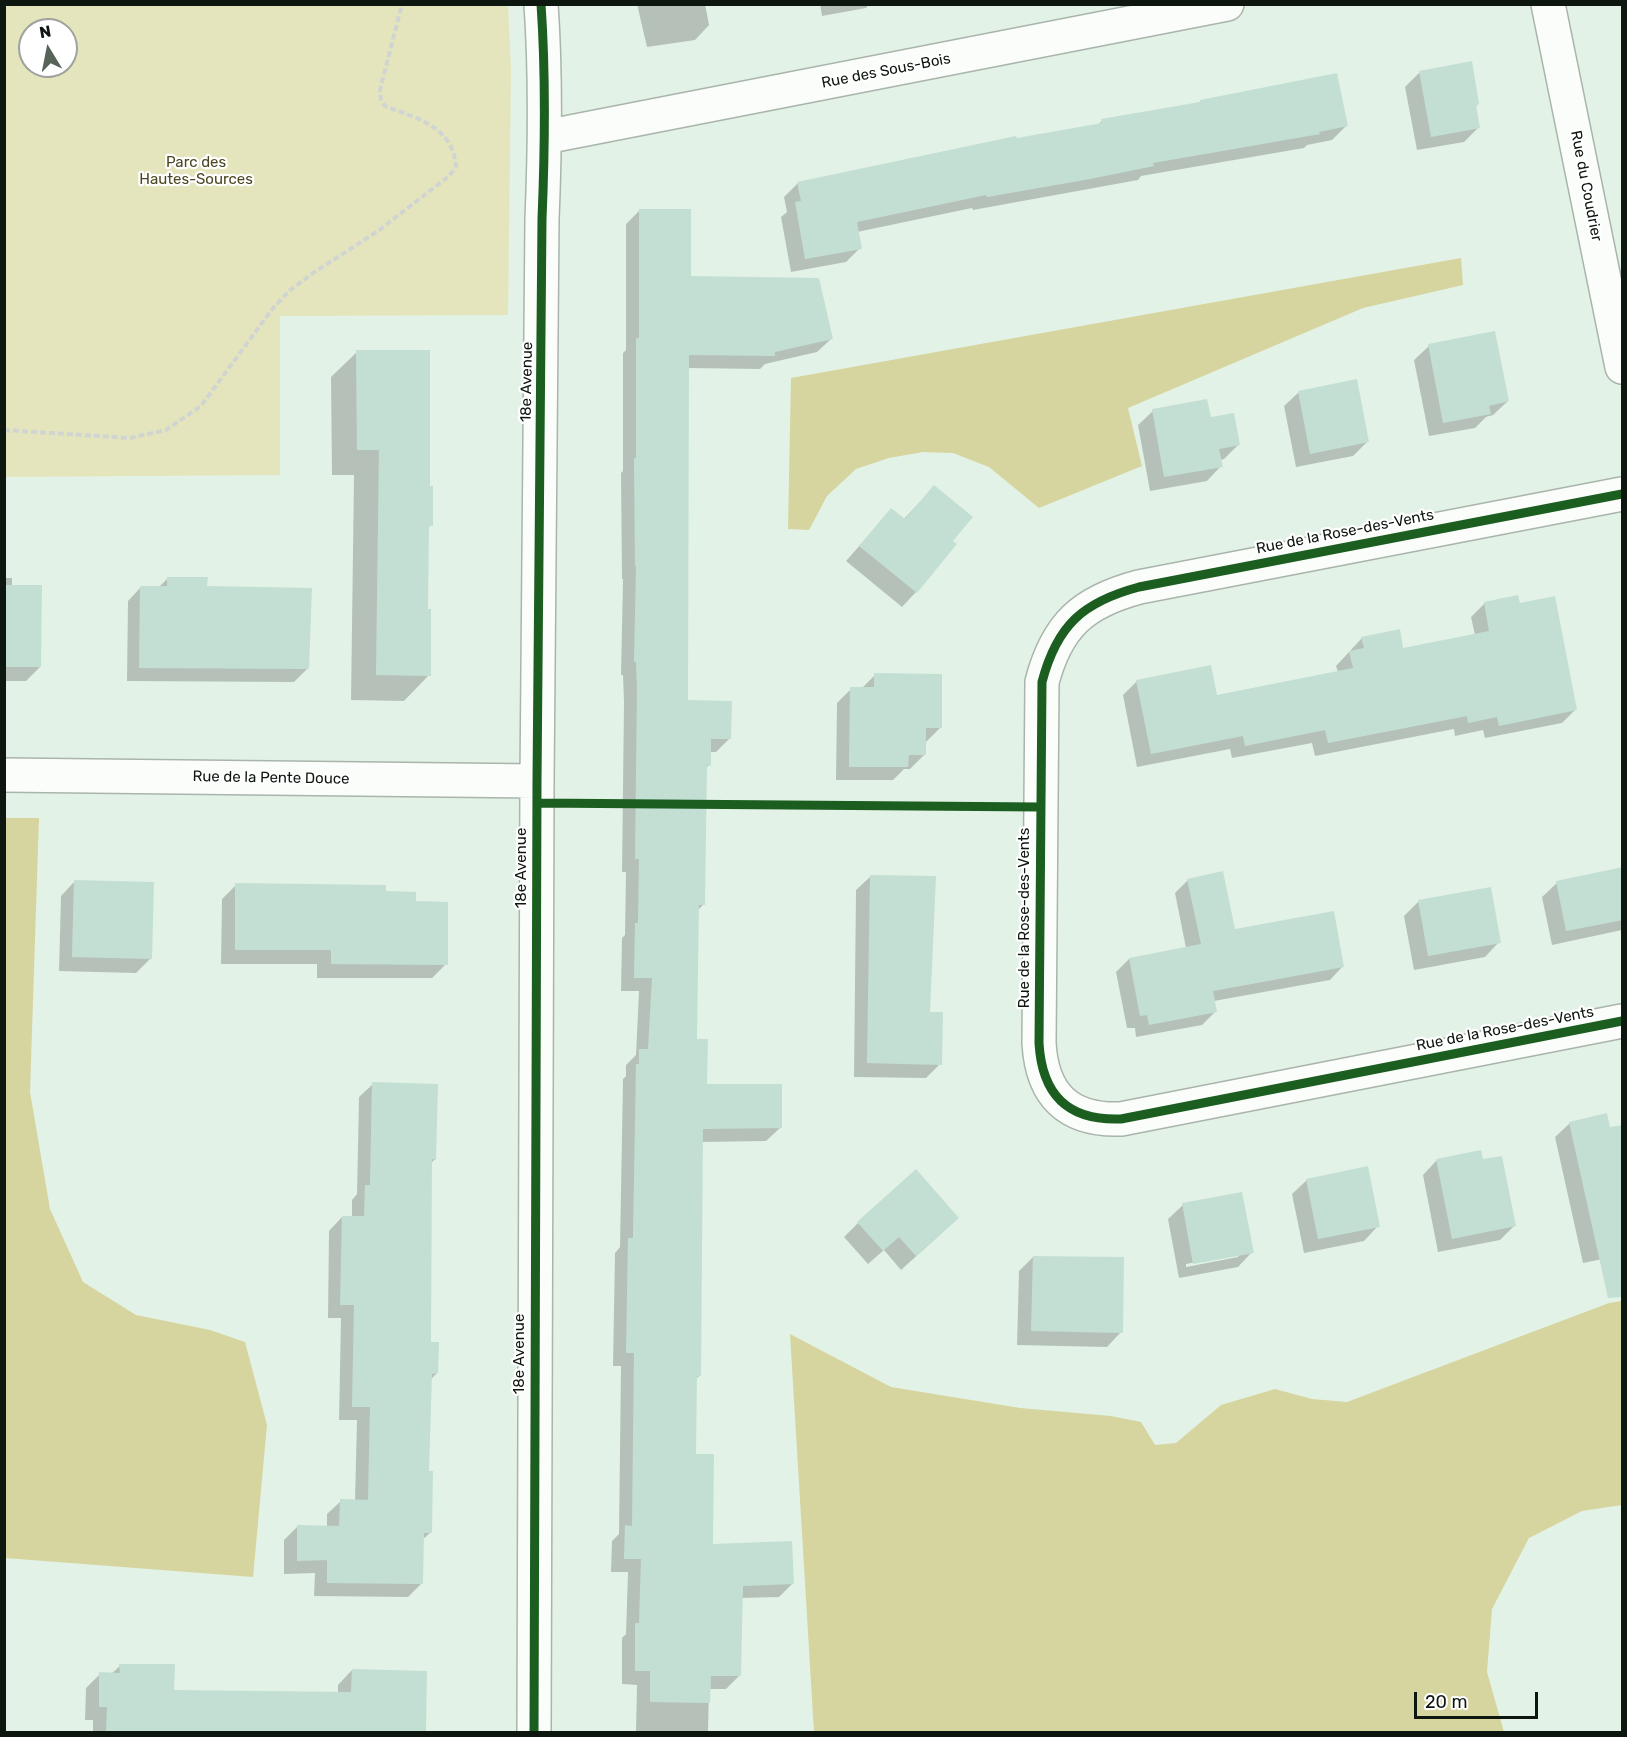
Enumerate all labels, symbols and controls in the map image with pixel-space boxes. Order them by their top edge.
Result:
north arrow [18,18,78,78]
text: N [38,21,52,42]
street label: Rue des Sous-Bois [820,50,952,92]
street label: Rue du Coudrier [1566,129,1606,243]
park label: Parc des Hautes-Sources [139,154,253,189]
street label: 18e Avenue [517,342,537,422]
street label: Rue de la Rose-des-Vents [1255,506,1435,558]
street label: Rue de la Pente Douce [192,768,350,788]
street label: 18e Avenue [513,828,531,908]
street label: Rue de la Rose-des-Vents [1016,828,1034,1008]
street label: Rue de la Rose-des-Vents [1415,1003,1595,1055]
street label: 18e Avenue [511,1314,529,1394]
scale bar [1417,1680,1542,1718]
text: 20 m [1425,1691,1467,1713]

